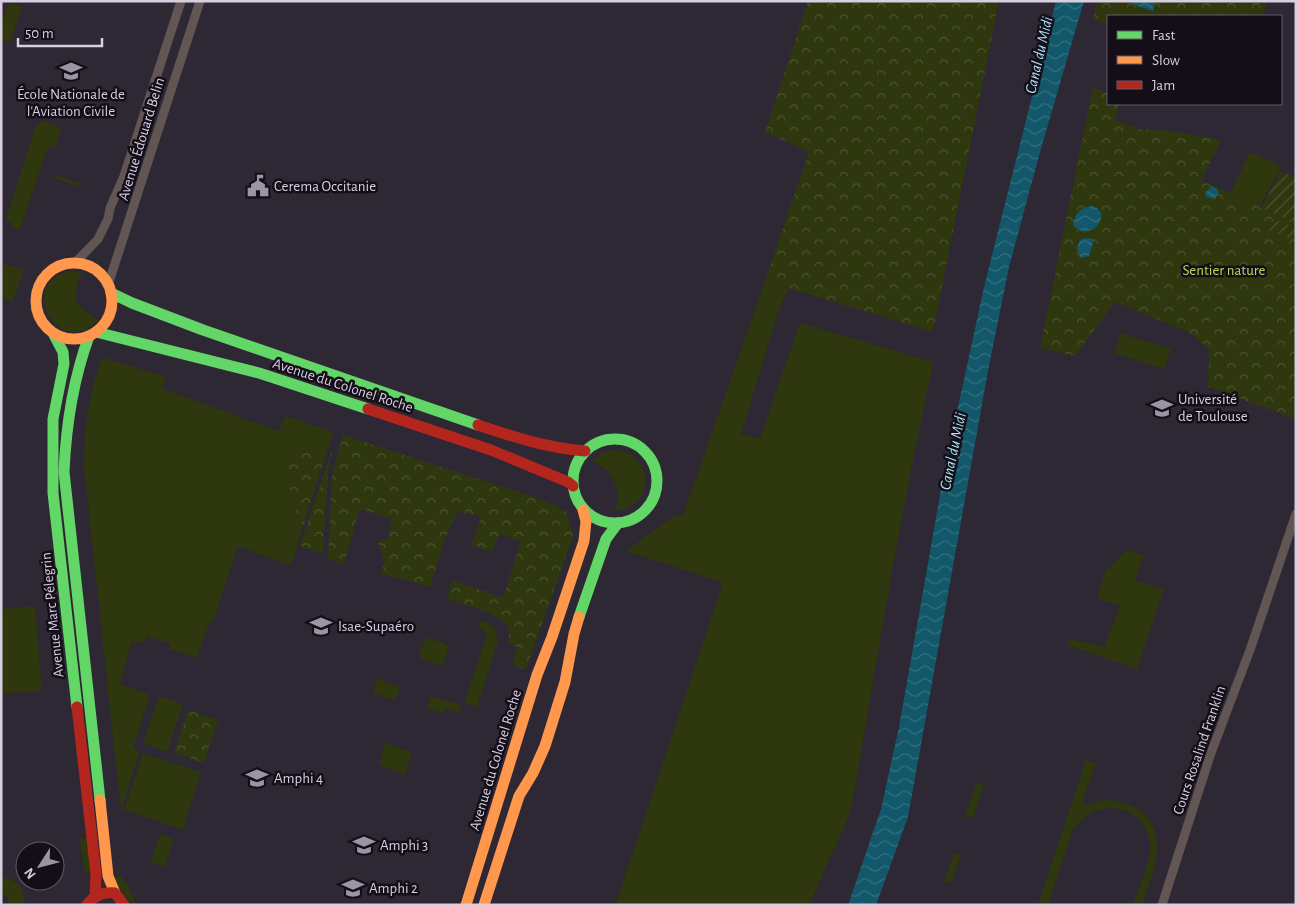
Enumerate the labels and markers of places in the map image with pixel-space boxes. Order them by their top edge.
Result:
school or university icon: École Nationale de l'Aviation Civile [58,58,84,84]
place label: École Nationale de l'Aviation Civile [17,85,125,119]
public building icon: Cerema Occitanie [245,173,271,199]
place label: Cerema Occitanie [274,179,376,194]
place label: Université de Toulouse [1178,392,1248,424]
school or university icon: Université de Toulouse [1149,395,1175,421]
school or university icon: Isae-Supaéro [308,613,334,639]
place label: Isae-Supaéro [338,619,414,634]
school or university icon: Amphi 4 [244,765,270,791]
place label: Amphi 4 [274,771,323,786]
school or university icon: Amphi 3 [351,832,377,858]
place label: Amphi 3 [380,838,428,853]
school or university icon: Amphi 2 [340,875,366,901]
place label: Amphi 2 [369,881,418,896]

